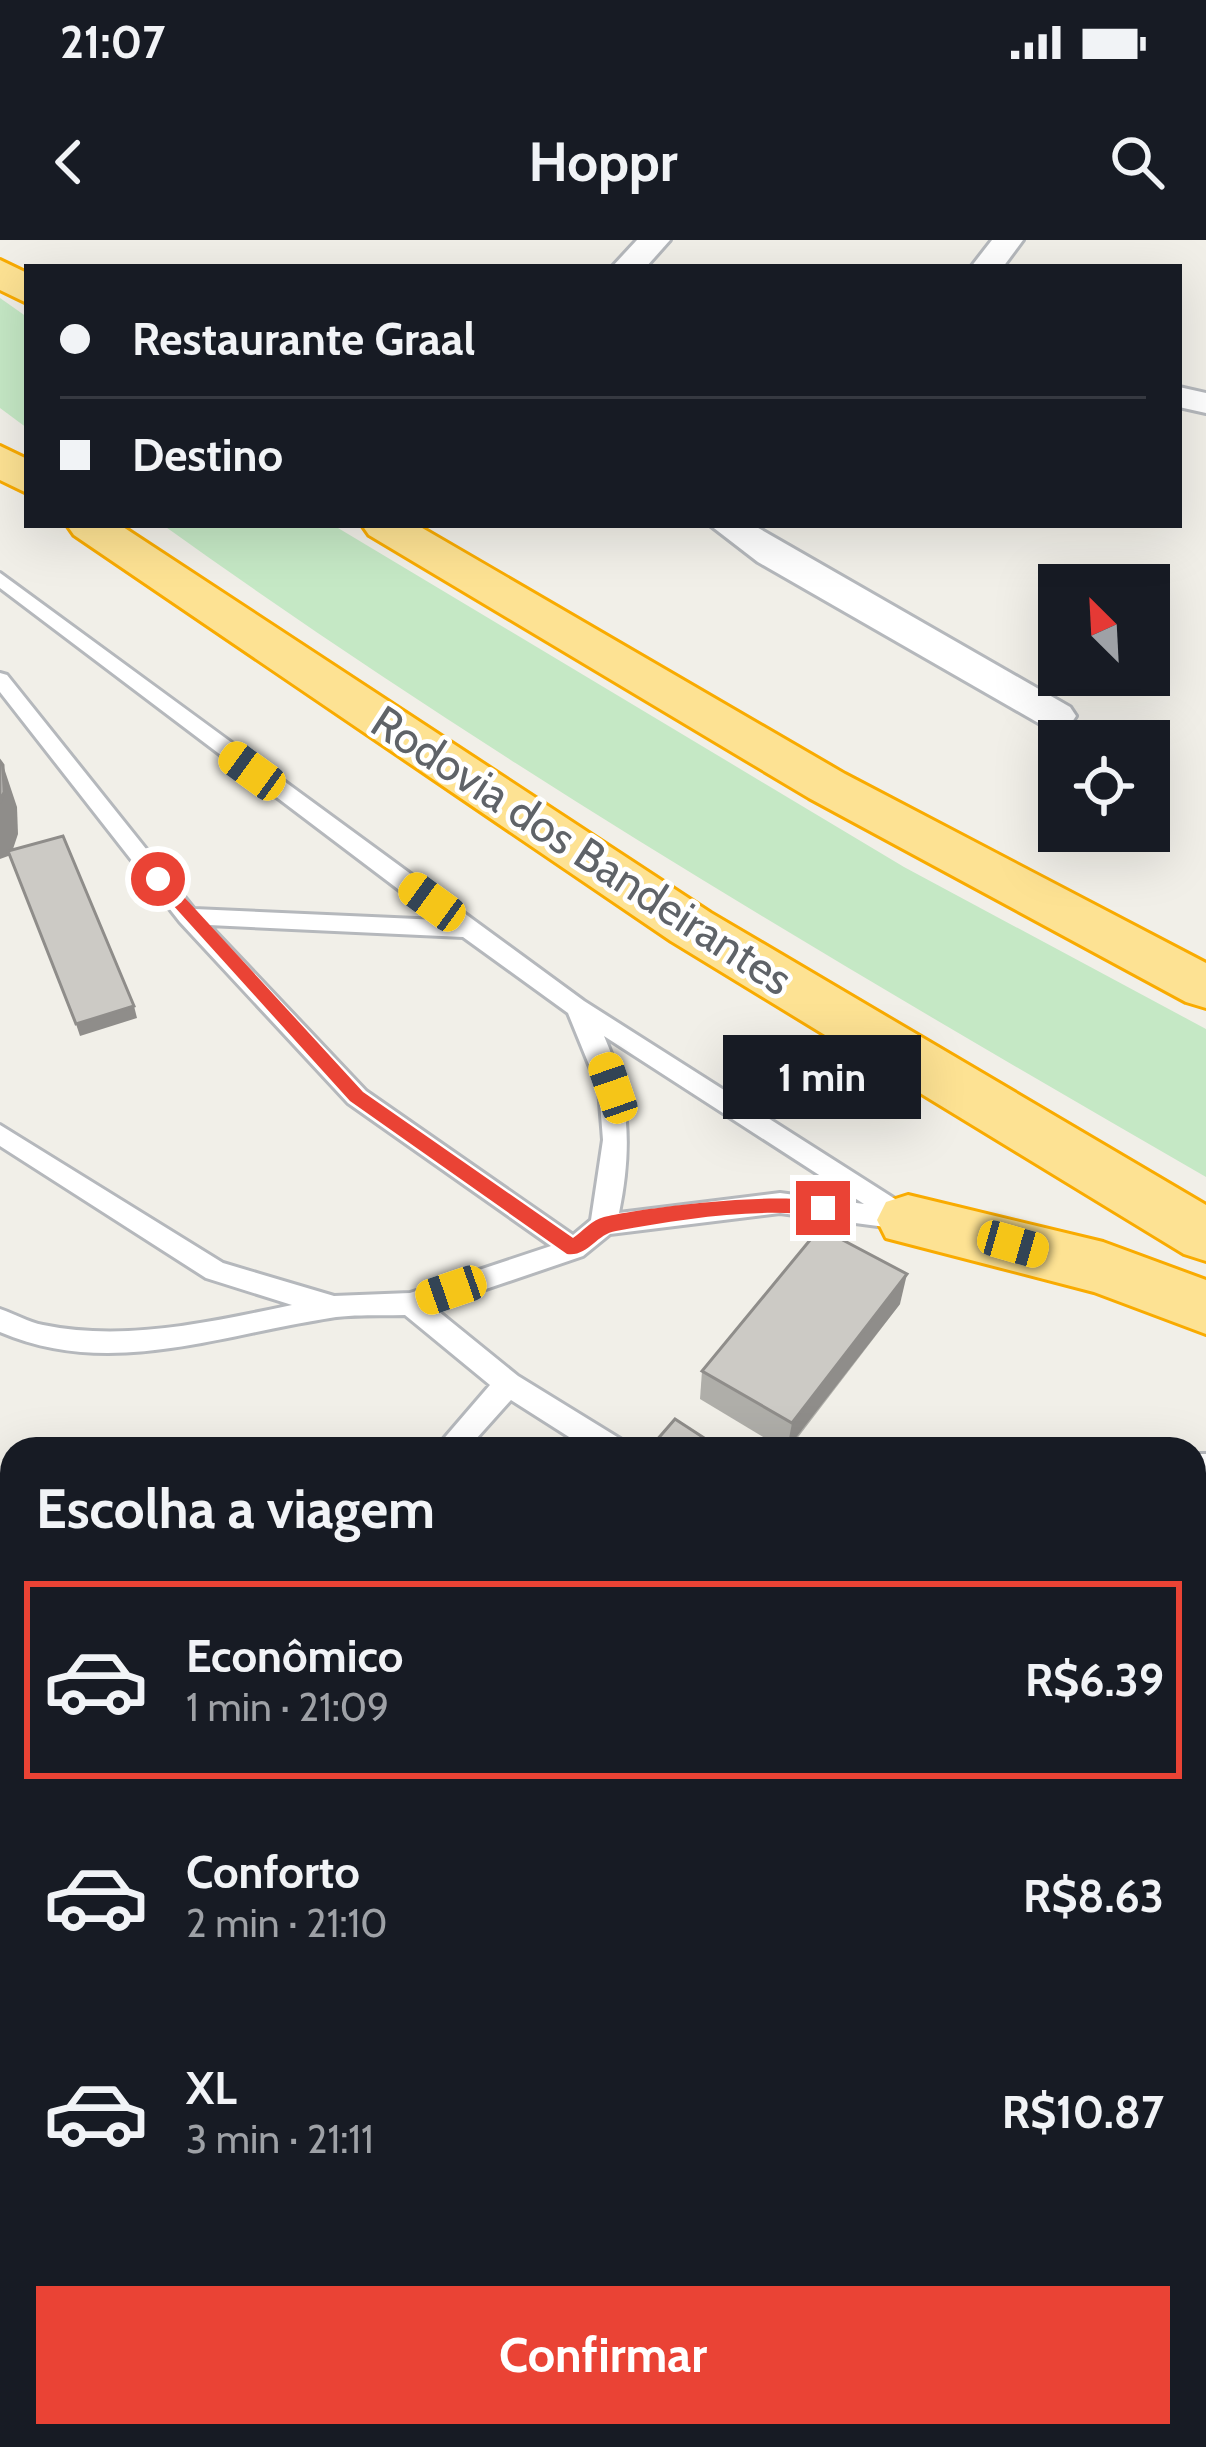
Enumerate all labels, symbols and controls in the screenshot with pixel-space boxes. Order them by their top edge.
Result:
text: 21:07 [60,15,165,69]
icon: back [36,129,102,195]
text: Hoppr [528,129,678,195]
icon: search [1104,129,1170,195]
text: Restaurante Graal [132,312,475,366]
text: Destino [132,428,283,482]
north arrow [1038,564,1170,696]
map controls [1038,564,1170,852]
street label: Rodovia dos Bandeirantes [362,694,802,1006]
button: locate [1038,720,1170,852]
car [212,735,292,807]
route start [131,852,185,906]
car [392,866,472,938]
callout: 1 min [724,1034,922,1118]
car [584,1048,642,1128]
text: 1 min [778,1053,866,1101]
route end [796,1181,850,1235]
car [973,1217,1053,1271]
car [411,1261,491,1319]
text: Escolha a viagem [36,1476,435,1542]
icon: car [42,1626,150,1734]
text: Econômico [186,1629,403,1683]
text: R$6.39 [1025,1653,1164,1707]
text: 1 min · 21:09 [186,1683,389,1731]
icon: car [42,1842,150,1950]
text: Conforto [186,1845,360,1899]
text: R$8.63 [1023,1869,1164,1923]
text: 2 min · 21:10 [186,1899,388,1947]
icon: car [42,2058,150,2166]
text: XL [186,2061,237,2115]
text: R$10.87 [1002,2085,1164,2139]
text: 3 min · 21:11 [186,2115,374,2163]
button: Confirmar [36,2286,1170,2424]

